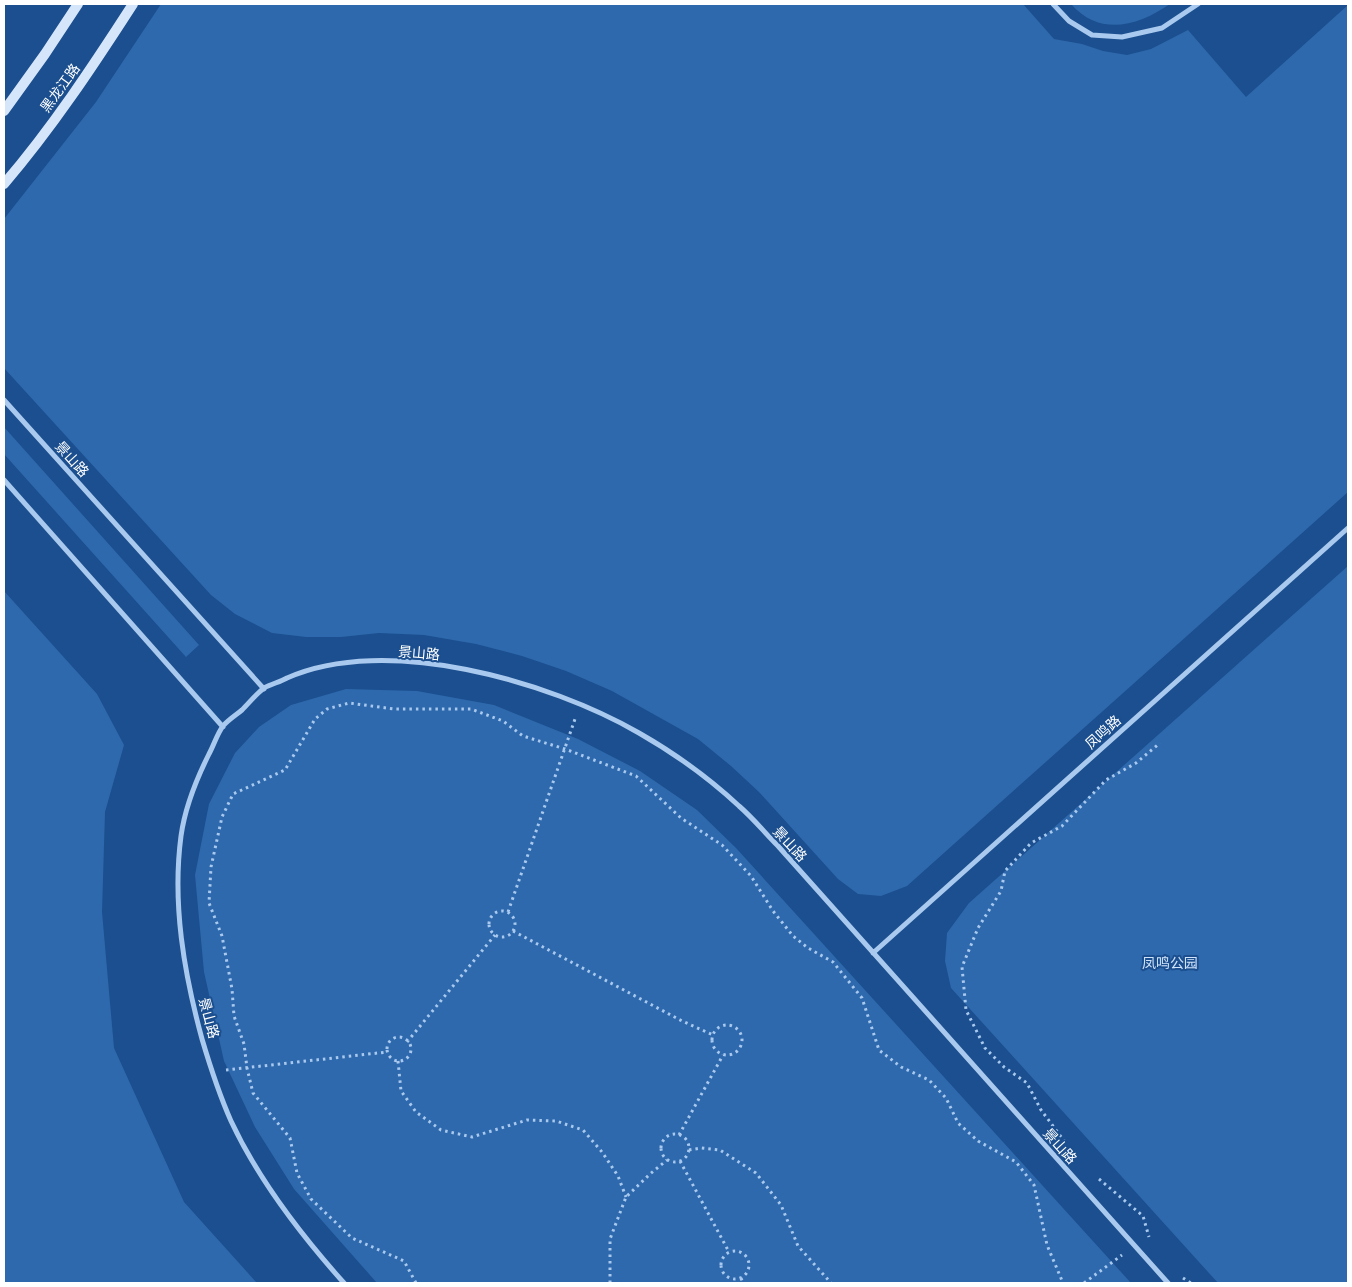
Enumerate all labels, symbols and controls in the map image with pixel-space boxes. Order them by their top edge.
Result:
street label: 黑龙江路 [37,61,83,115]
street label: 景山路 [52,438,92,480]
street label: 景山路 [397,643,441,663]
street label: 凤鸣路 [1082,712,1124,752]
street label: 景山路 [770,823,810,865]
park label: 凤鸣公园 [1142,955,1198,971]
street label: 景山路 [196,996,222,1040]
street label: 景山路 [1040,1125,1080,1167]

